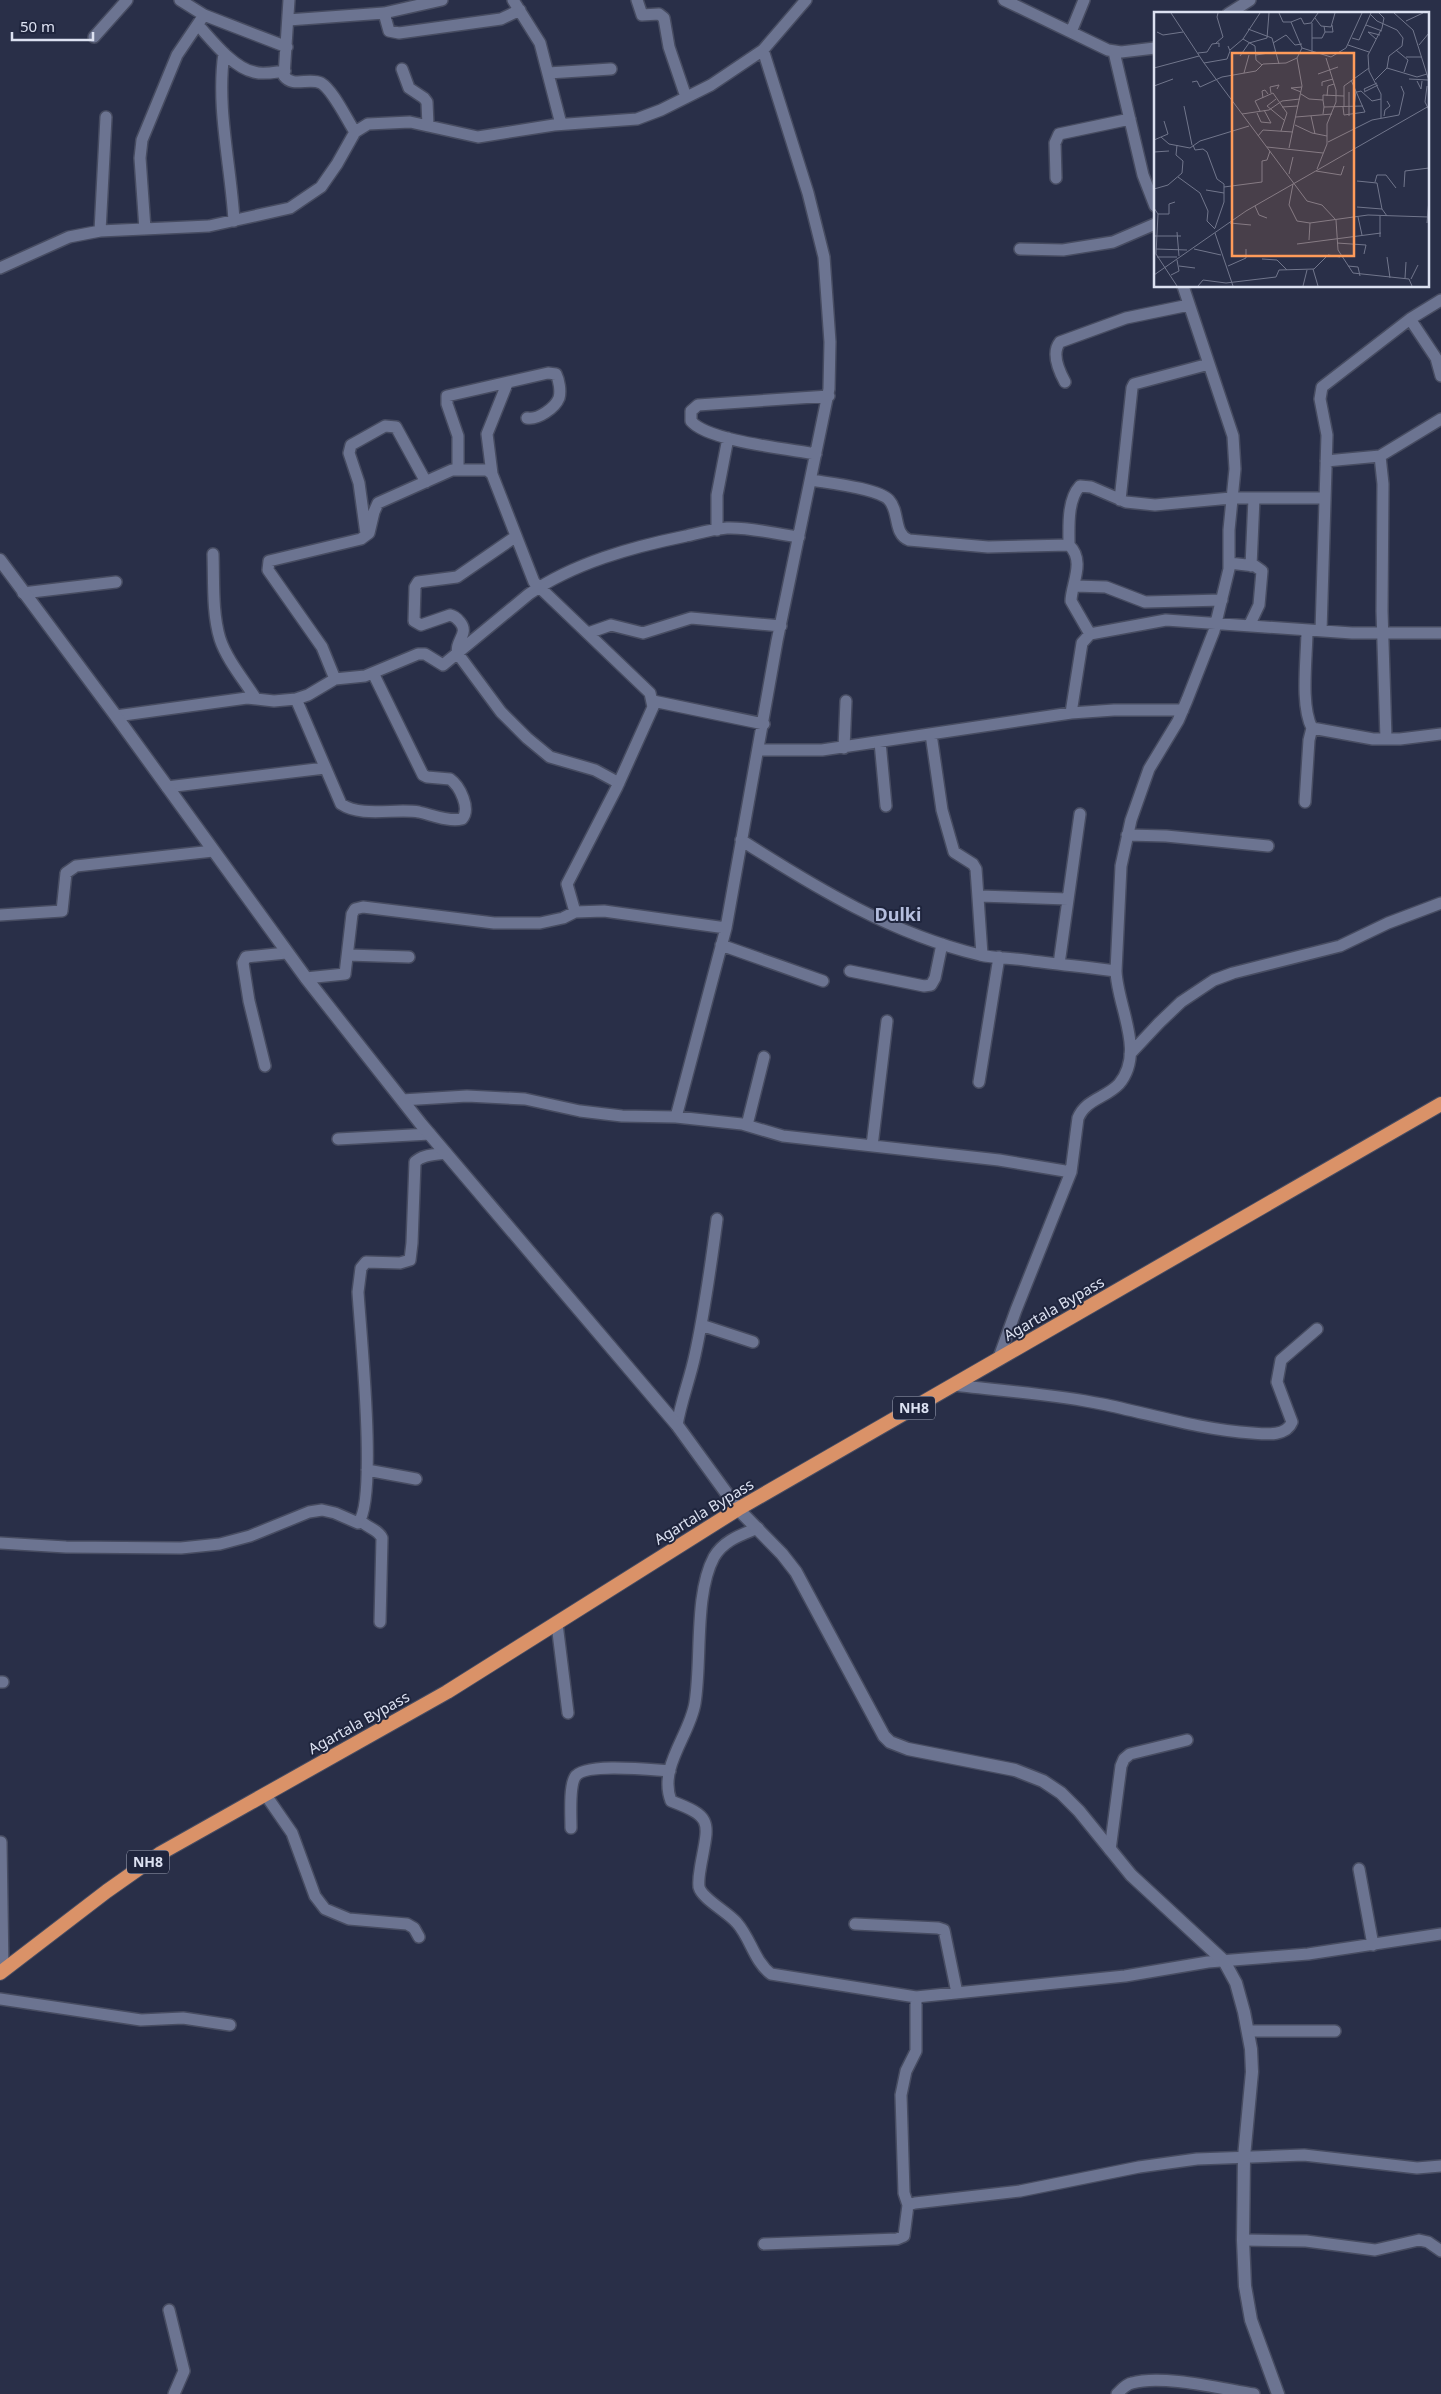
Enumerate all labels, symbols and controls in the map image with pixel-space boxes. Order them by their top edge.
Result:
scale bar [12,10,94,42]
inset map [1154,12,1428,288]
text: 50 m [20,16,55,36]
district label: Dulki [875,902,921,926]
street label: Agartala Bypass [1000,1271,1107,1345]
road number: NH8 [893,1396,935,1420]
street label: Agartala Bypass [650,1474,757,1549]
street label: Agartala Bypass [304,1686,413,1758]
road number: NH8 [127,1850,169,1874]

